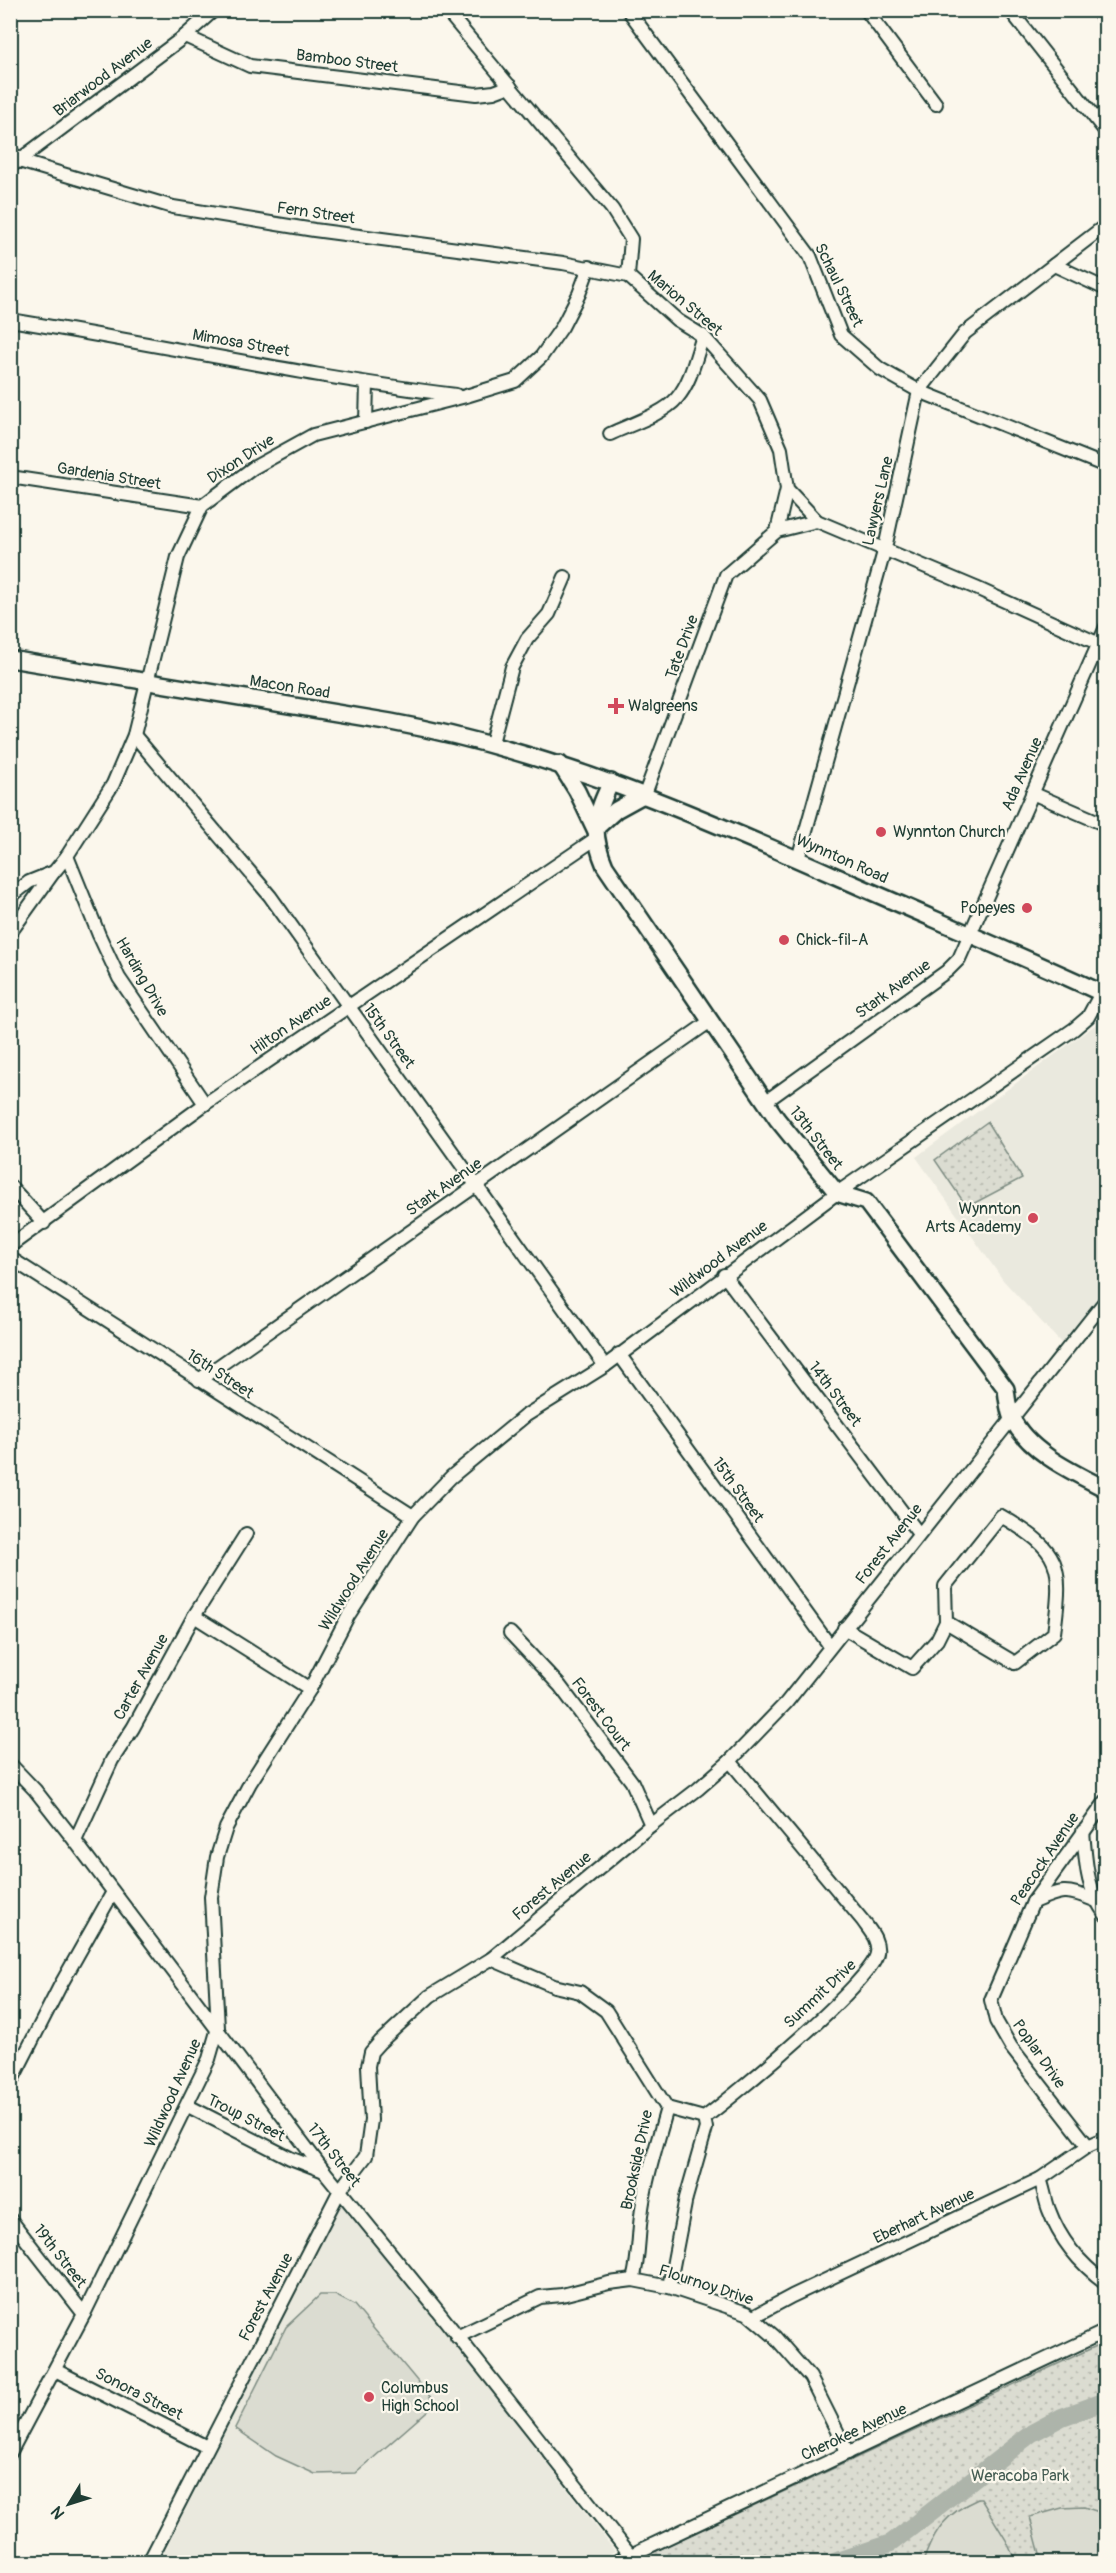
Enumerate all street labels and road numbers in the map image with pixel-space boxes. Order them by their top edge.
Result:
street label: Briarwood Avenue [49,33,157,121]
street label: Bamboo Street [295,45,400,77]
street label: Fern Street [276,198,357,228]
street label: Schaul Street [810,240,868,331]
street label: Marion Street [643,266,727,341]
street label: Mimosa Street [191,325,292,361]
street label: Dixon Drive [204,430,278,488]
street label: Lawyers Lane [858,454,898,548]
street label: Gardenia Street [55,458,163,494]
street label: Tate Drive [661,612,703,682]
street label: Macon Road [248,671,332,703]
street label: Ada Avenue [997,734,1047,814]
street label: Wynnton Road [793,830,891,888]
street label: Harding Drive [111,934,173,1020]
street label: Stark Avenue [851,955,935,1023]
street label: Hilton Avenue [247,991,335,1059]
street label: 15th Street [359,999,420,1073]
street label: 13th Street [785,1102,848,1175]
street label: Stark Avenue [402,1153,486,1221]
street label: Wildwood Avenue [666,1216,772,1302]
street label: 16th Street [183,1345,258,1403]
street label: 14th Street [804,1357,866,1431]
street label: 15th Street [708,1453,769,1527]
street label: Forest Avenue [851,1500,927,1588]
street label: Wildwood Avenue [315,1525,393,1635]
street label: Carter Avenue [109,1630,173,1724]
street label: Forest Court [567,1673,635,1755]
street label: Peacock Avenue [1006,1808,1084,1910]
street label: Forest Avenue [508,1847,596,1925]
street label: Summit Drive [779,1955,861,2033]
street label: Poplar Drive [1008,2016,1070,2092]
street label: Wildwood Avenue [140,2036,206,2150]
street label: Troup Street [204,2090,289,2146]
street label: Brookside Drive [617,2108,657,2212]
street label: 17th Street [303,2119,365,2191]
street label: Eberhart Avenue [870,2184,978,2248]
street label: 19th Street [29,2220,91,2292]
street label: Forest Avenue [234,2249,298,2345]
street label: Flournoy Drive [656,2260,756,2310]
street label: Sonora Street [92,2363,187,2425]
street label: Cherokee Avenue [798,2399,910,2465]

